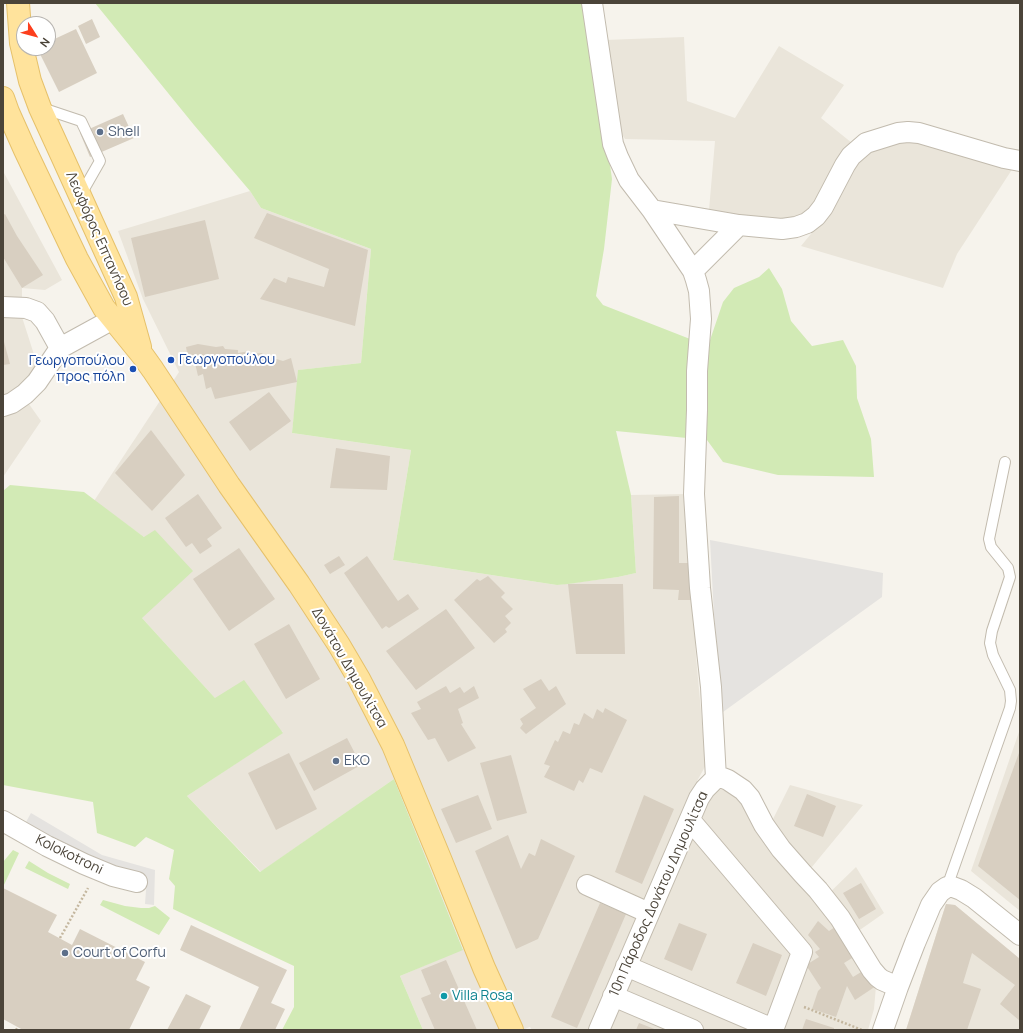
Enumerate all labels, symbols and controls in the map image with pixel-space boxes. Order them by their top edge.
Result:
north arrow [16,16,56,56]
text: N [37,35,54,50]
place label: Shell [108,124,140,140]
marker: Shell [95,127,105,137]
street label: Λεωφόρος Επτανήσου [62,169,136,309]
place label: Γεωργοπούλου [179,352,275,368]
place label: Γεωργοπούλου προς πόλη [29,353,125,386]
marker: Γεωργοπούλου [166,355,176,365]
marker: Γεωργοπούλου προς πόλη [128,364,138,374]
street label: Δονάτου Δημουλίτσα [308,605,390,731]
place label: EKO [344,753,370,769]
marker: EKO [331,756,341,766]
street label: 10η Πάροδος Δονάτου Δημουλίτσα [606,789,712,999]
street label: Kolokotroni [32,831,106,879]
place label: Court of Corfu [73,945,166,961]
marker: Court of Corfu [60,948,70,958]
place label: Villa Rosa [452,988,513,1004]
marker: Villa Rosa [439,991,449,1001]

